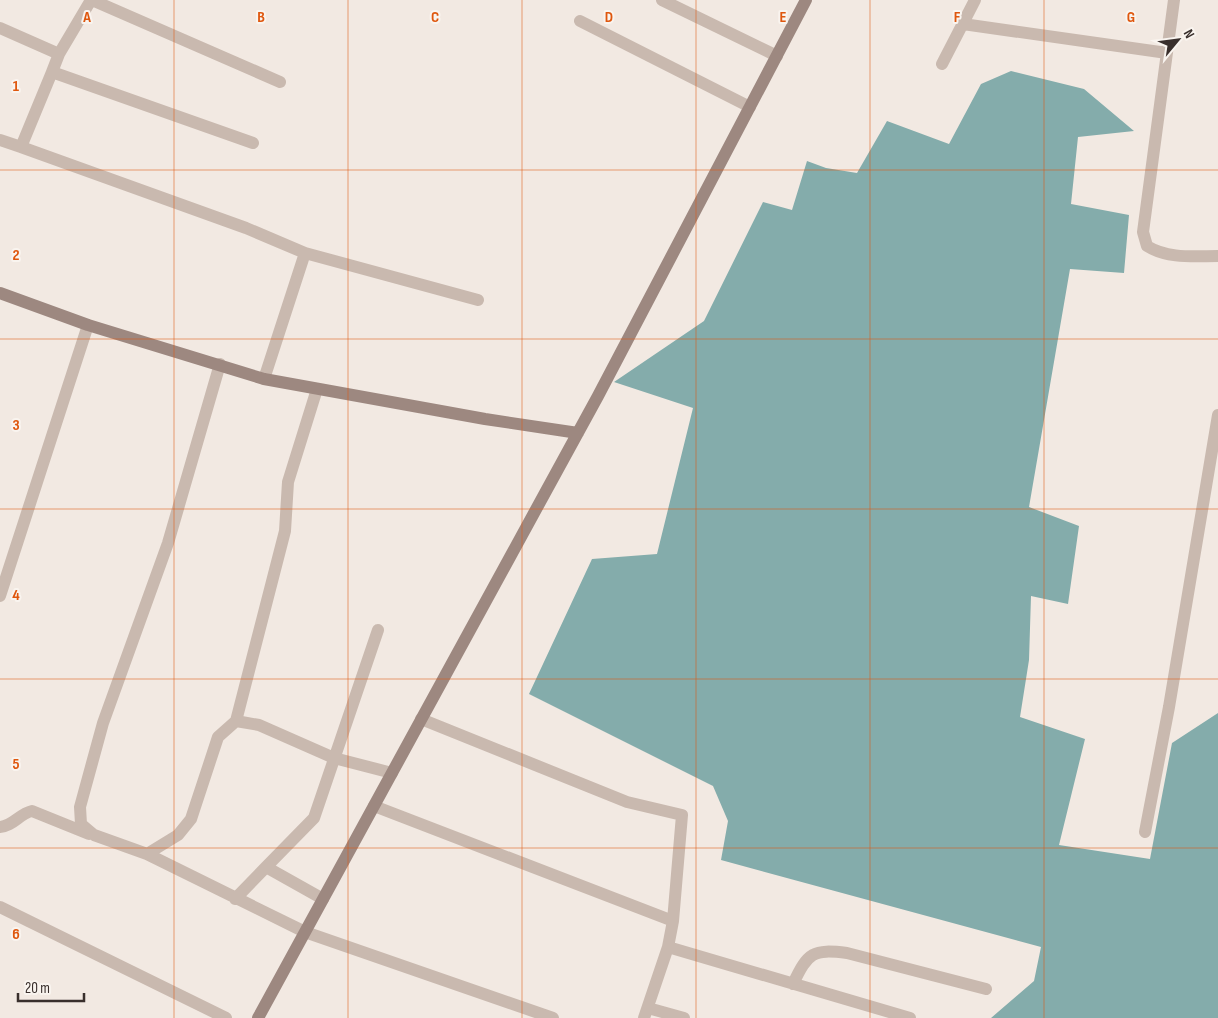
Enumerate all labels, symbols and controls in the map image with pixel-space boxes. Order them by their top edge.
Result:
text: A [82,8,91,27]
text: B [257,8,265,27]
text: C [431,8,439,27]
text: D [605,8,613,27]
text: E [780,8,787,27]
text: F [954,8,961,27]
text: G [1127,8,1135,27]
north arrow [1153,15,1203,65]
text: N [1180,27,1198,41]
text: 1 [13,77,20,96]
text: 2 [12,246,20,265]
text: 3 [12,416,20,435]
text: 4 [12,586,20,605]
text: 5 [12,755,20,774]
text: 6 [12,925,20,944]
scale bar [18,970,84,1002]
text: 20 m [25,979,50,998]

